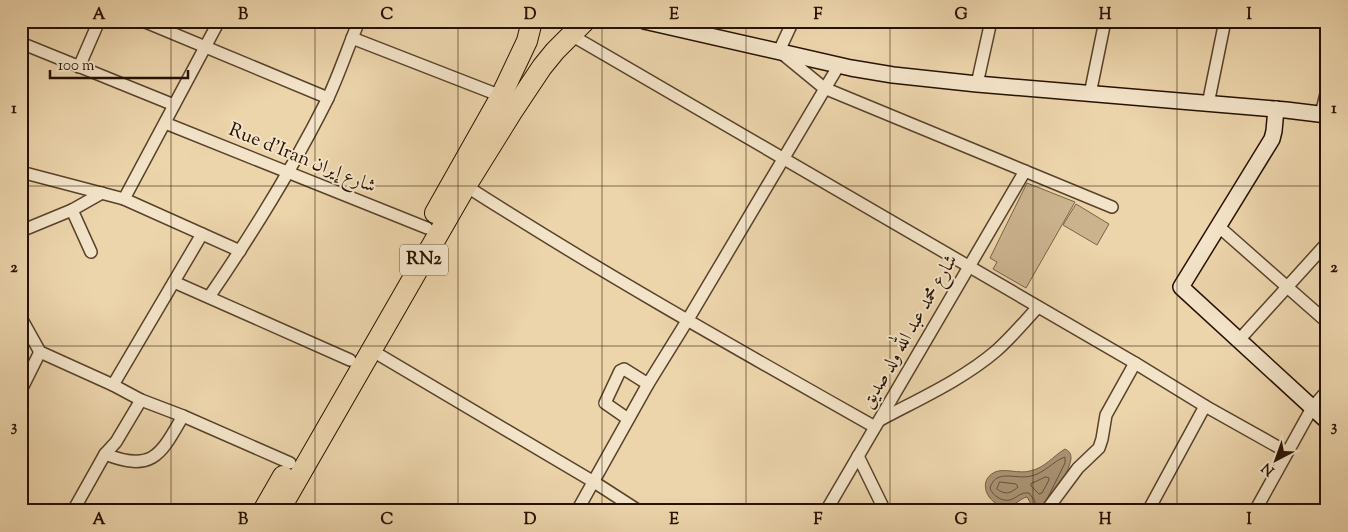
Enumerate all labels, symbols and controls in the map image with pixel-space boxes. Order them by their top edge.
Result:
text: A [93,4,106,27]
text: B [238,4,248,27]
text: C [381,4,394,27]
text: D [524,4,537,27]
text: E [669,4,679,27]
text: F [814,4,823,27]
text: G [954,4,968,27]
text: H [1099,4,1112,27]
text: I [1246,4,1252,27]
scale bar [50,48,188,80]
text: 100 m [58,56,95,77]
text: 1 [11,98,17,121]
text: 1 [1331,98,1337,121]
street label: Rue d'Iran شارع إيران [224,117,380,201]
road number: RN2 [400,244,448,276]
street label: شارع محمد عبد الله ولد صديق [852,249,965,414]
text: 2 [10,257,18,280]
text: 2 [1330,257,1338,280]
text: 3 [11,416,18,439]
text: 3 [1331,416,1338,439]
north arrow [1250,434,1300,484]
text: N [1258,457,1280,480]
text: A [93,509,106,532]
text: B [238,509,248,532]
text: C [381,509,394,532]
text: D [524,509,537,532]
text: E [669,509,679,532]
text: F [814,509,823,532]
text: G [954,509,968,532]
text: H [1099,509,1112,532]
text: I [1246,509,1252,532]

